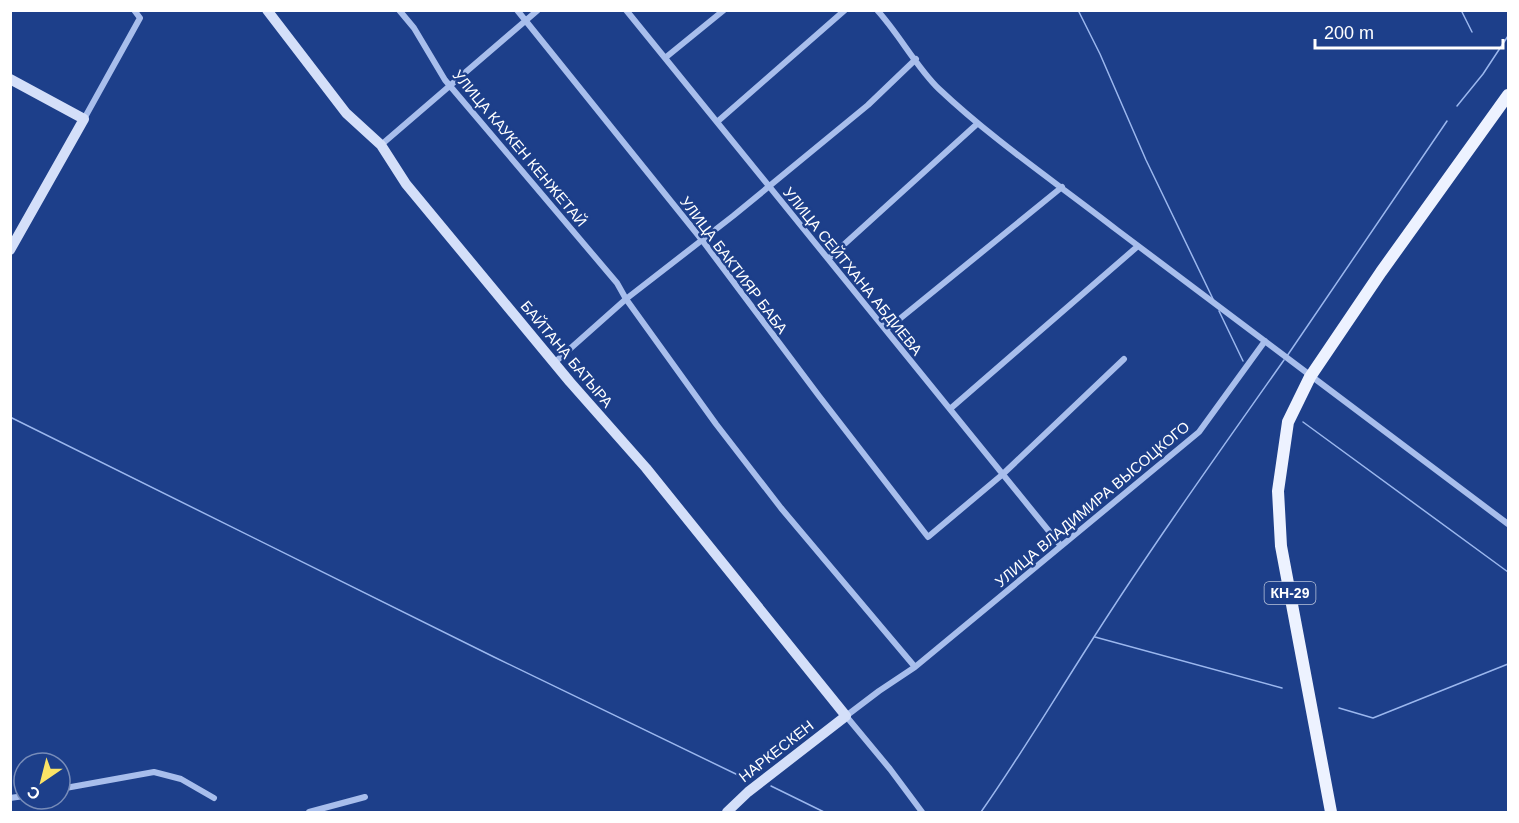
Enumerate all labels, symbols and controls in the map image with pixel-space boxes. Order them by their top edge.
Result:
scale bar [1315,12,1502,50]
text: 200 m [1324,23,1374,43]
street label: УЛИЦА КАУКЕН КЕНЖЕТАЙ [449,66,591,230]
street label: УЛИЦА СЕЙТХАНА АБДИЕВА [780,184,926,358]
street label: УЛИЦА БАКТИЯР БАБА [677,193,791,337]
street label: БАЙТАНА БАТЫРА [517,297,617,411]
street label: УЛИЦА ВЛАДИМИРА ВЫСОЦКОГО [991,418,1193,590]
road number: КН-29 [1264,582,1316,604]
street label: НАРКЕСКЕН [735,717,817,785]
north arrow [12,751,72,811]
text: С [24,782,43,803]

